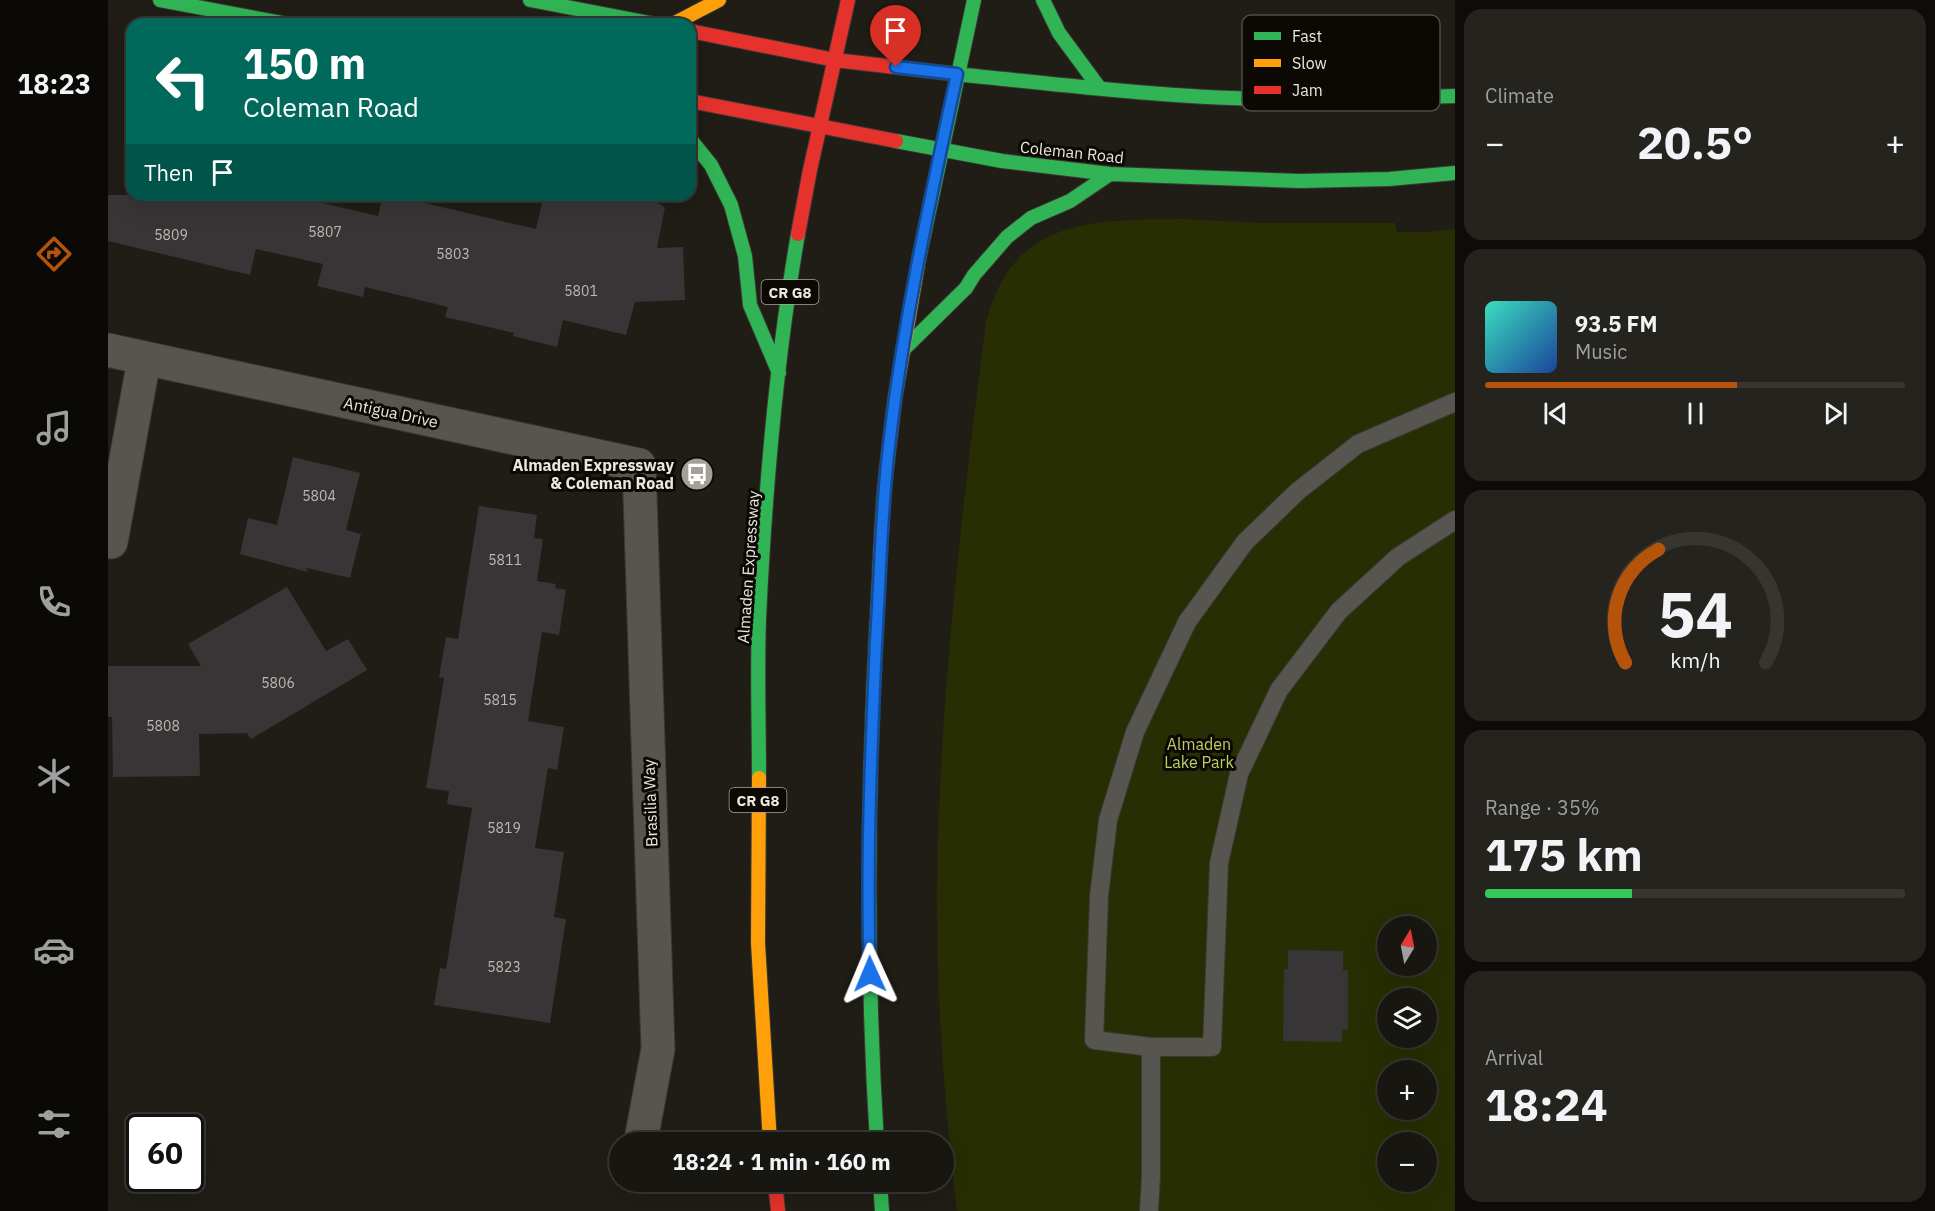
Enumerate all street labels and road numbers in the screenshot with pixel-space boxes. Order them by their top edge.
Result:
street label: Coleman Road [1019,137,1125,167]
road number: CR G8 [762,280,818,304]
street label: Antigua Drive [342,392,440,432]
street label: Almaden Expressway [733,490,763,644]
street label: Brasilia Way [638,759,662,847]
road number: CR G8 [730,788,786,812]

